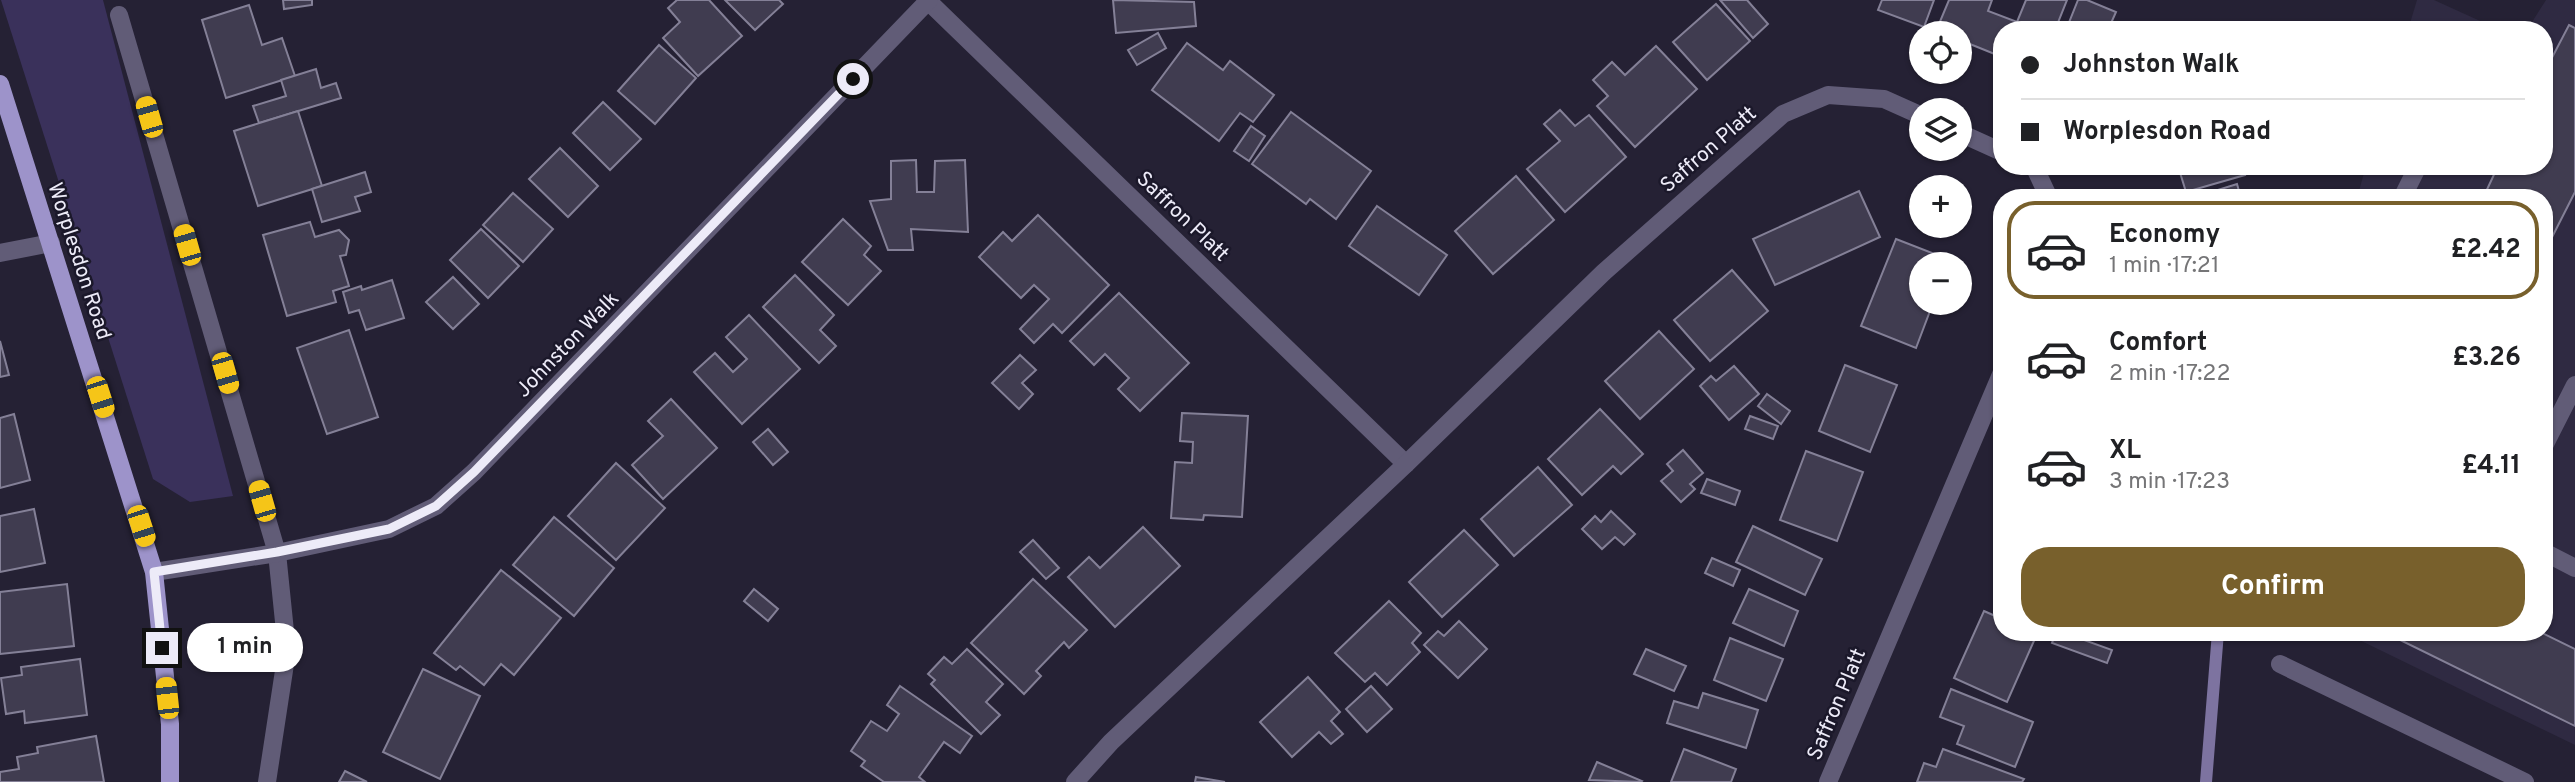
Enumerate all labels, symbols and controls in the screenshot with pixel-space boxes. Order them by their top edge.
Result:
map controls [1909,21,1972,315]
button: locate [1909,21,1972,84]
text: Johnston Walk [2063,49,2240,82]
route start [837,63,869,95]
car [134,94,165,140]
button: layers [1909,98,1972,161]
street label: Saffron Platt [1655,101,1763,199]
text: Worplesdon Road [2063,116,2271,149]
street label: Saffron Platt [1130,166,1234,268]
button: + [1909,175,1972,238]
street label: Worplesdon Road [40,179,117,344]
icon: car [2025,219,2088,282]
text: Economy [2109,219,2220,252]
car [172,222,203,268]
text: £2.42 [2450,234,2521,267]
button: − [1909,252,1972,315]
text: 1 min · 17:21 [2109,252,2219,281]
street label: Johnston Walk [511,286,625,404]
icon: car [2025,327,2088,390]
text: Comfort [2109,327,2207,360]
text: £3.26 [2452,342,2521,375]
car [210,350,241,396]
text: 2 min · 17:22 [2109,360,2230,389]
car [84,374,117,420]
icon: car [2025,435,2088,498]
text: XL [2109,435,2141,468]
text: £4.11 [2462,450,2521,483]
text: 3 min · 17:23 [2109,468,2230,497]
car [247,478,278,524]
car [125,503,158,549]
button: Confirm [2021,547,2525,627]
callout: 1 min [186,624,302,672]
route end [146,632,178,664]
text: 1 min [217,633,273,662]
street label: Saffron Platt [1802,645,1873,765]
car [155,676,180,720]

